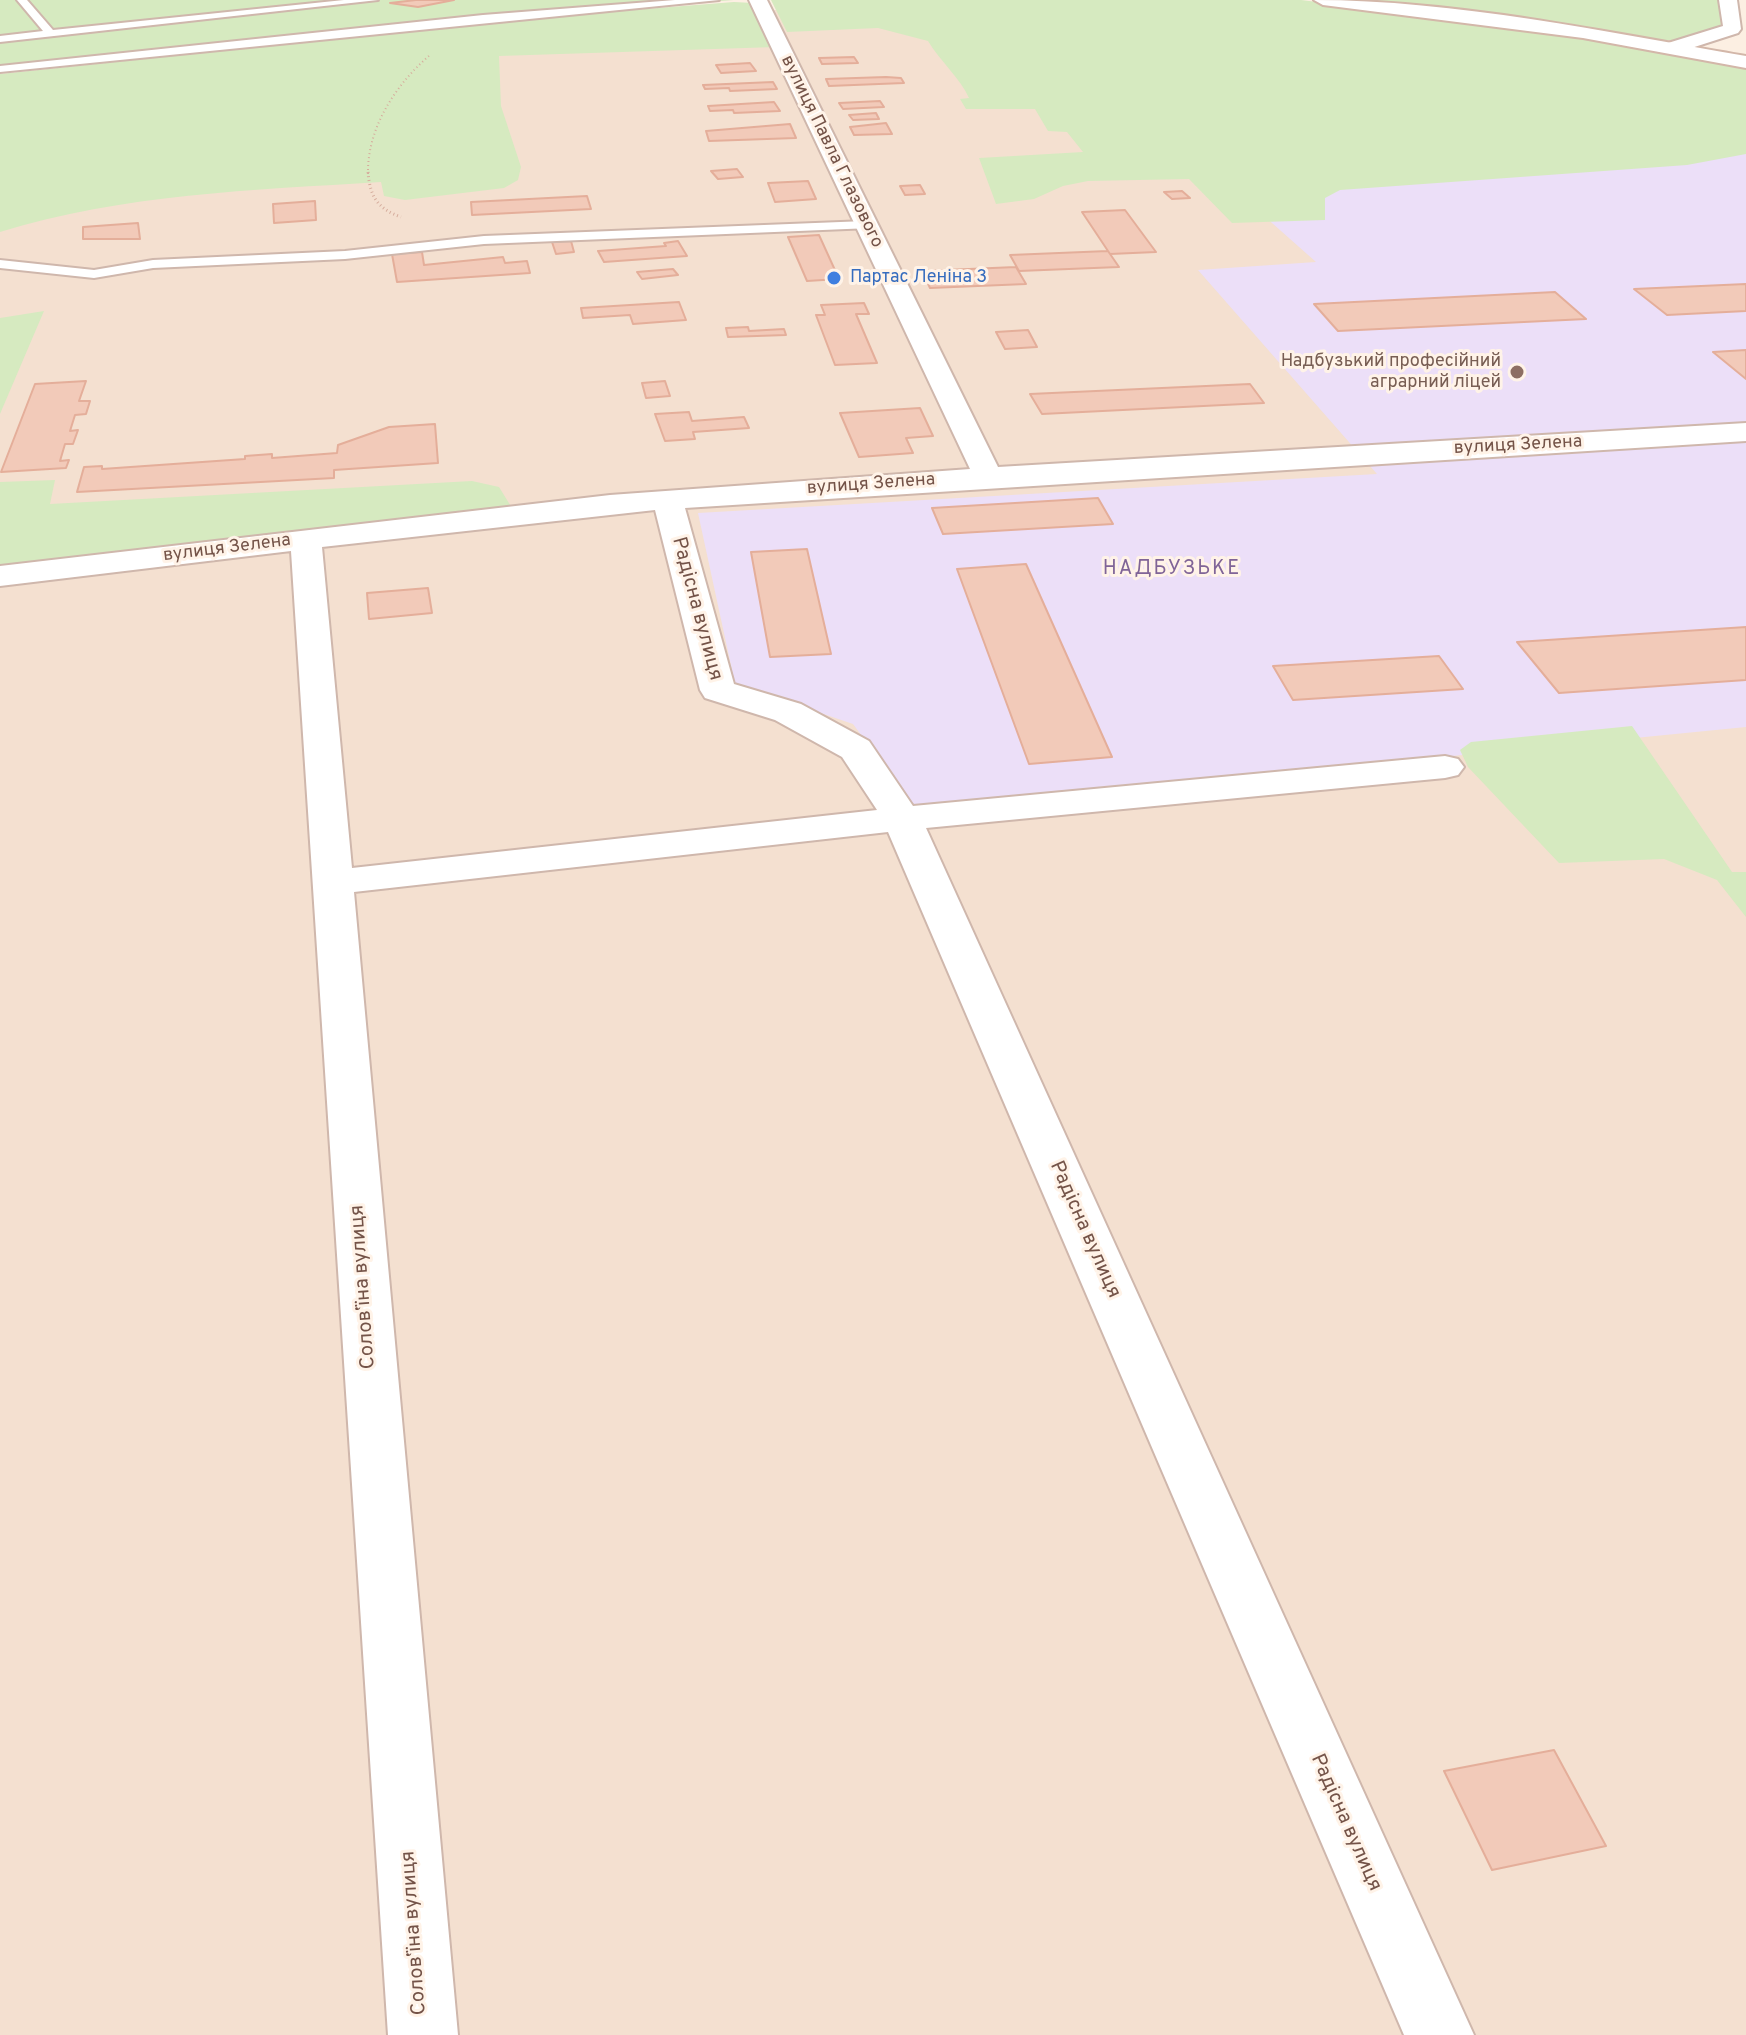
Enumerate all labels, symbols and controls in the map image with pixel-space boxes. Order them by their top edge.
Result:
street label: вулиця Павла Глазового [775,52,887,252]
place label: Партас Леніна 3 [850,267,987,289]
marker: Партас Леніна 3 [825,269,843,287]
place label: Надбузький професійний аграрний ліцей [1281,351,1501,394]
marker: Надбузький професійний аграрний ліцей [1508,363,1526,381]
street label: вулиця Зелена [1453,432,1583,460]
street label: вулиця Зелена [806,470,936,500]
street label: вулиця Зелена [162,530,292,568]
street label: Радісна вулиця [665,535,727,683]
district label: НАДБУЗЬКЕ [1103,558,1241,582]
street label: Радісна вулиця [1043,1158,1125,1302]
street label: Соловʼїна вулиця [346,1204,382,1370]
street label: Радісна вулиця [1304,1751,1386,1895]
street label: Соловʼїна вулиця [397,1850,433,2016]

